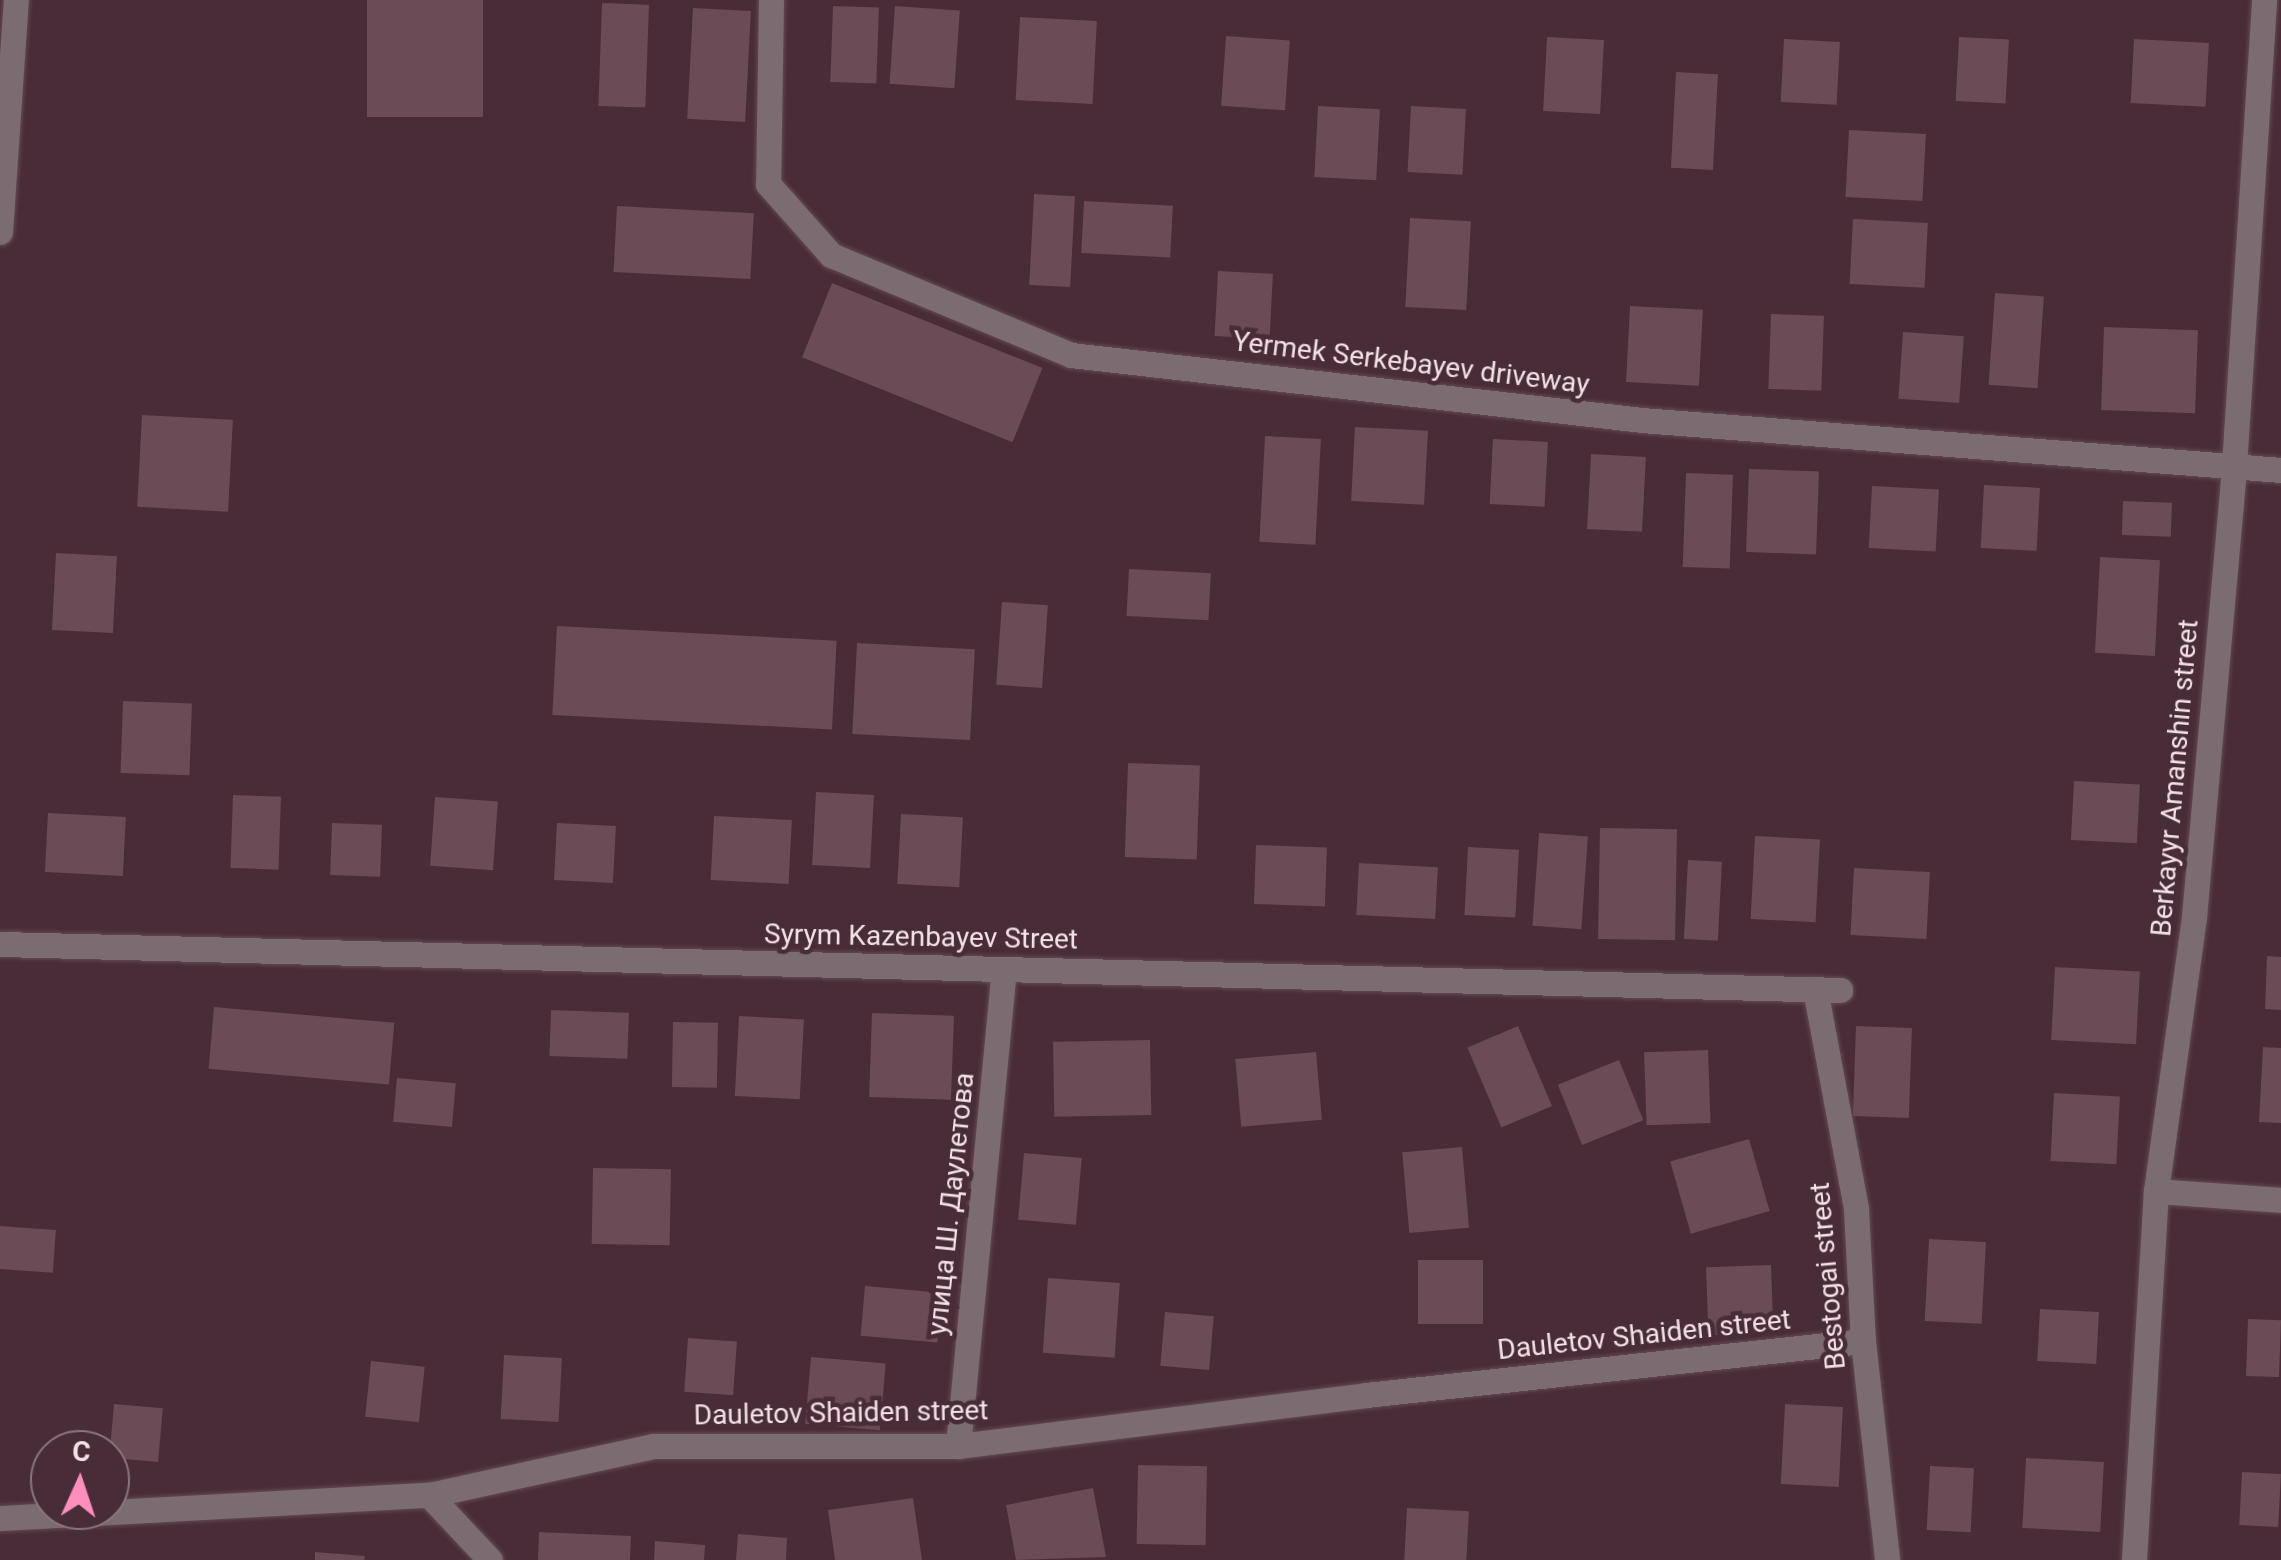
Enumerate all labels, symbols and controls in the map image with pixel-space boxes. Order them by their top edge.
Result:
street label: Yermek Serkebayev driveway [1231,324,1591,402]
street label: Berkayyr Amanshin street [2144,618,2206,938]
street label: Syrym Kazenbayev Street [764,917,1078,957]
street label: улица Ш. Даулетова [920,1071,982,1337]
street label: Bestogai street [1803,1181,1853,1371]
street label: Dauletov Shaiden street [1496,1303,1792,1367]
street label: Dauletov Shaiden street [693,1394,989,1432]
north arrow [30,1430,130,1530]
text: С [71,1435,91,1468]

